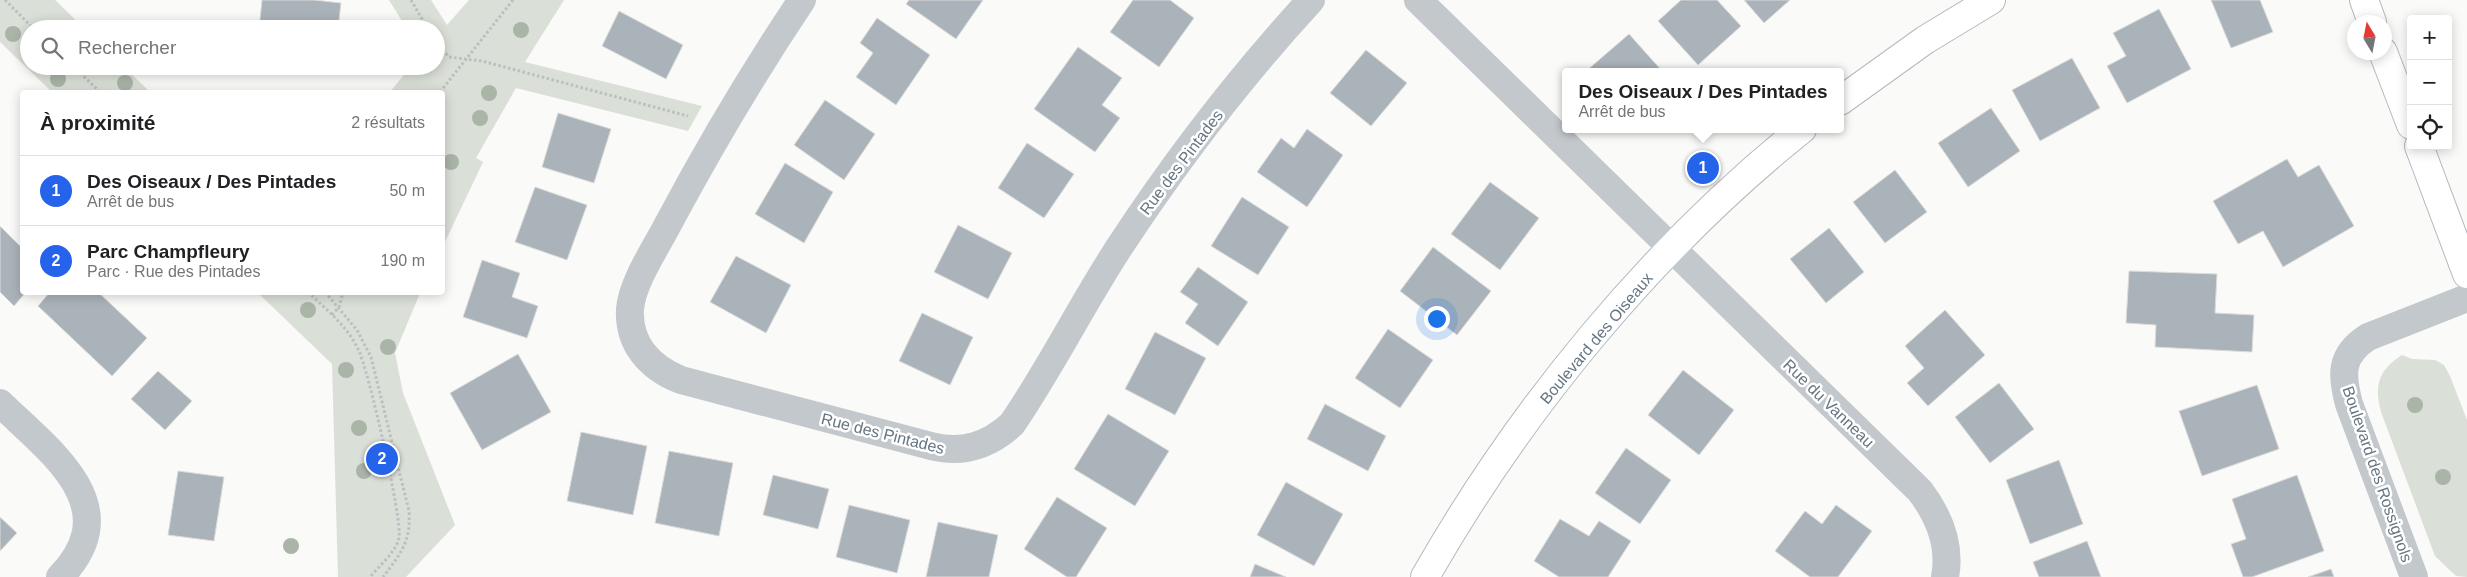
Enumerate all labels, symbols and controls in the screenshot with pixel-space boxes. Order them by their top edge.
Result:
north arrow [2347,15,2392,60]
map controls [2407,15,2452,150]
button: + [2407,15,2452,60]
search box [20,20,445,75]
icon: search [38,34,66,62]
text: Rechercher [78,37,176,58]
button: − [2407,60,2452,105]
popup [1562,68,1844,133]
text: Des Oiseaux / Des Pintades [1578,81,1828,102]
text: Arrêt de bus [1578,103,1666,120]
button: locate [2407,105,2452,150]
street label: Rue des Pintades [1137,107,1226,218]
text: À proximité [40,111,156,134]
text: 2 résultats [351,114,425,131]
pin: 1 [1687,149,1719,187]
text: Des Oiseaux / Des Pintades [87,171,336,192]
text: 1 [52,182,60,199]
text: 50 m [389,182,425,199]
text: Arrêt de bus [87,193,174,210]
text: Parc Champfleury [87,241,250,262]
text: 2 [52,252,60,269]
text: 190 m [381,252,425,269]
text: Parc · Rue des Pintades [87,263,260,280]
street label: Boulevard des Oiseaux [1537,269,1656,407]
your location [1424,306,1450,332]
street label: Rue du Vanneau [1780,356,1877,451]
street label: Boulevard des Rossignols [2339,384,2416,564]
street label: Rue des Pintades [820,410,946,457]
pin: 2 [366,440,398,478]

